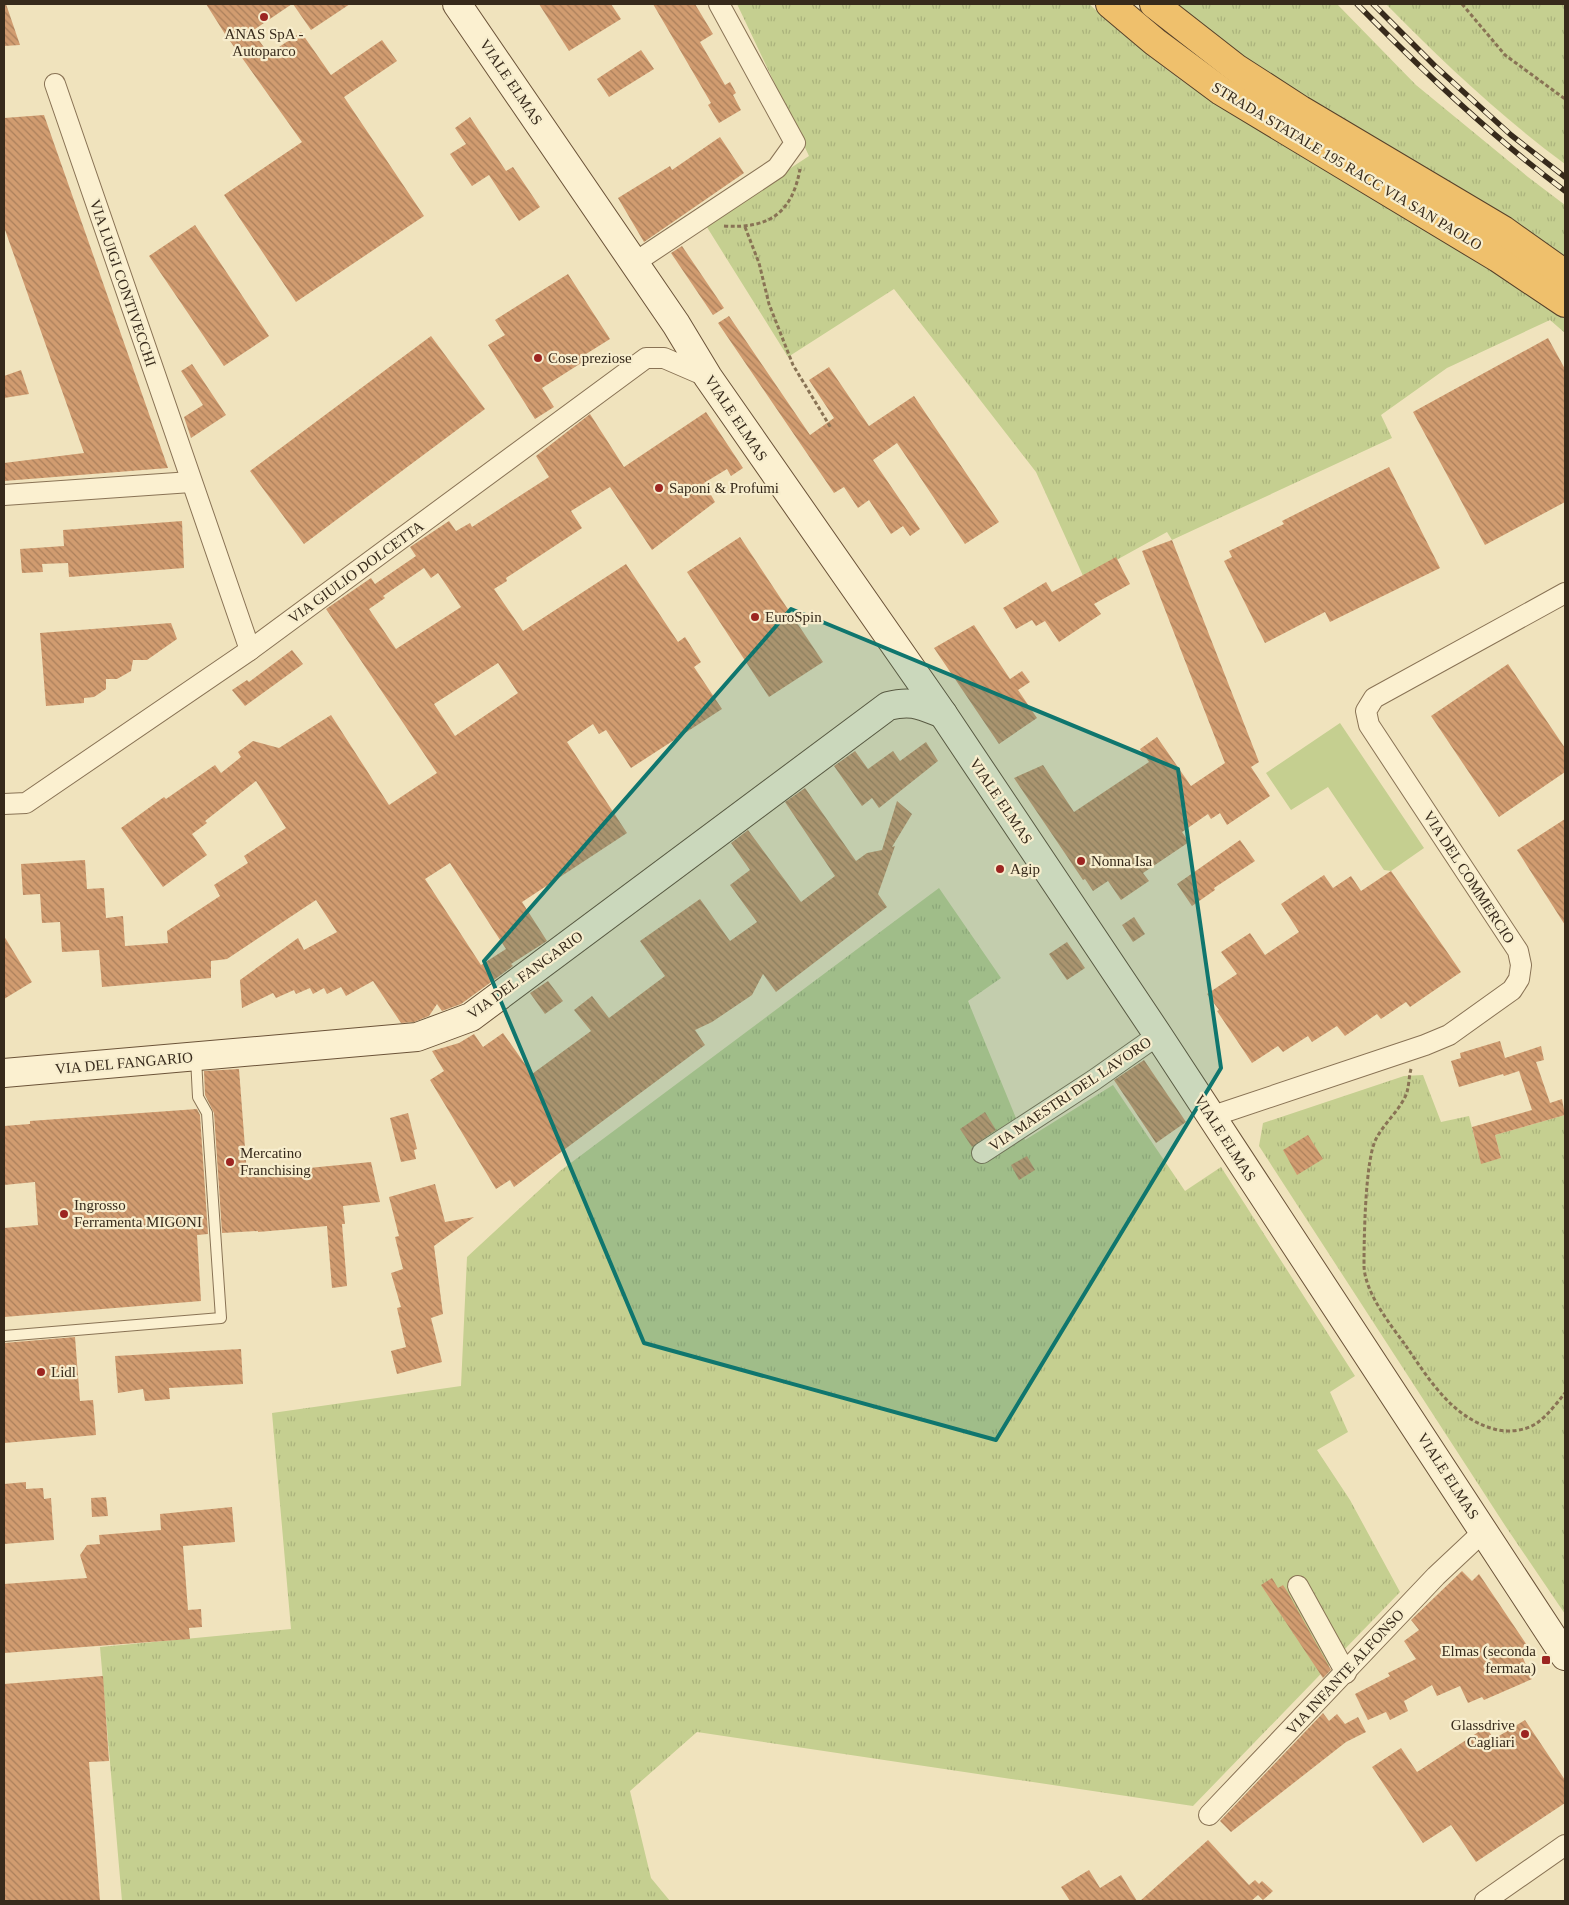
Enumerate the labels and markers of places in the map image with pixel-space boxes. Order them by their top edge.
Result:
marker: ANAS SpA - Autoparco [258,11,270,23]
place label: ANAS SpA - Autoparco [224,26,304,59]
place label: Cose preziose [548,350,632,366]
marker: Cose preziose [532,352,544,364]
place label: Saponi & Profumi [669,480,779,496]
marker: Saponi & Profumi [653,482,665,494]
place label: EuroSpin [765,609,822,625]
marker: EuroSpin [749,611,761,623]
place label: Nonna Isa [1091,853,1153,869]
marker: Nonna Isa [1075,855,1087,867]
place label: Agip [1010,861,1040,877]
marker: Agip [994,863,1006,875]
place label: Mercatino Franchising [240,1145,311,1178]
marker: Mercatino Franchising [224,1156,236,1168]
place label: Ingrosso Ferramenta MIGONI [74,1197,202,1230]
marker: Ingrosso Ferramenta MIGONI [58,1208,70,1220]
place label: Lidl [51,1364,76,1380]
marker: Lidl [35,1366,47,1378]
place label: Elmas (seconda fermata) [1441,1643,1536,1677]
marker: Elmas (seconda fermata) [1540,1654,1552,1666]
place label: Glassdrive Cagliari [1451,1717,1515,1750]
marker: Glassdrive Cagliari [1519,1728,1531,1740]

